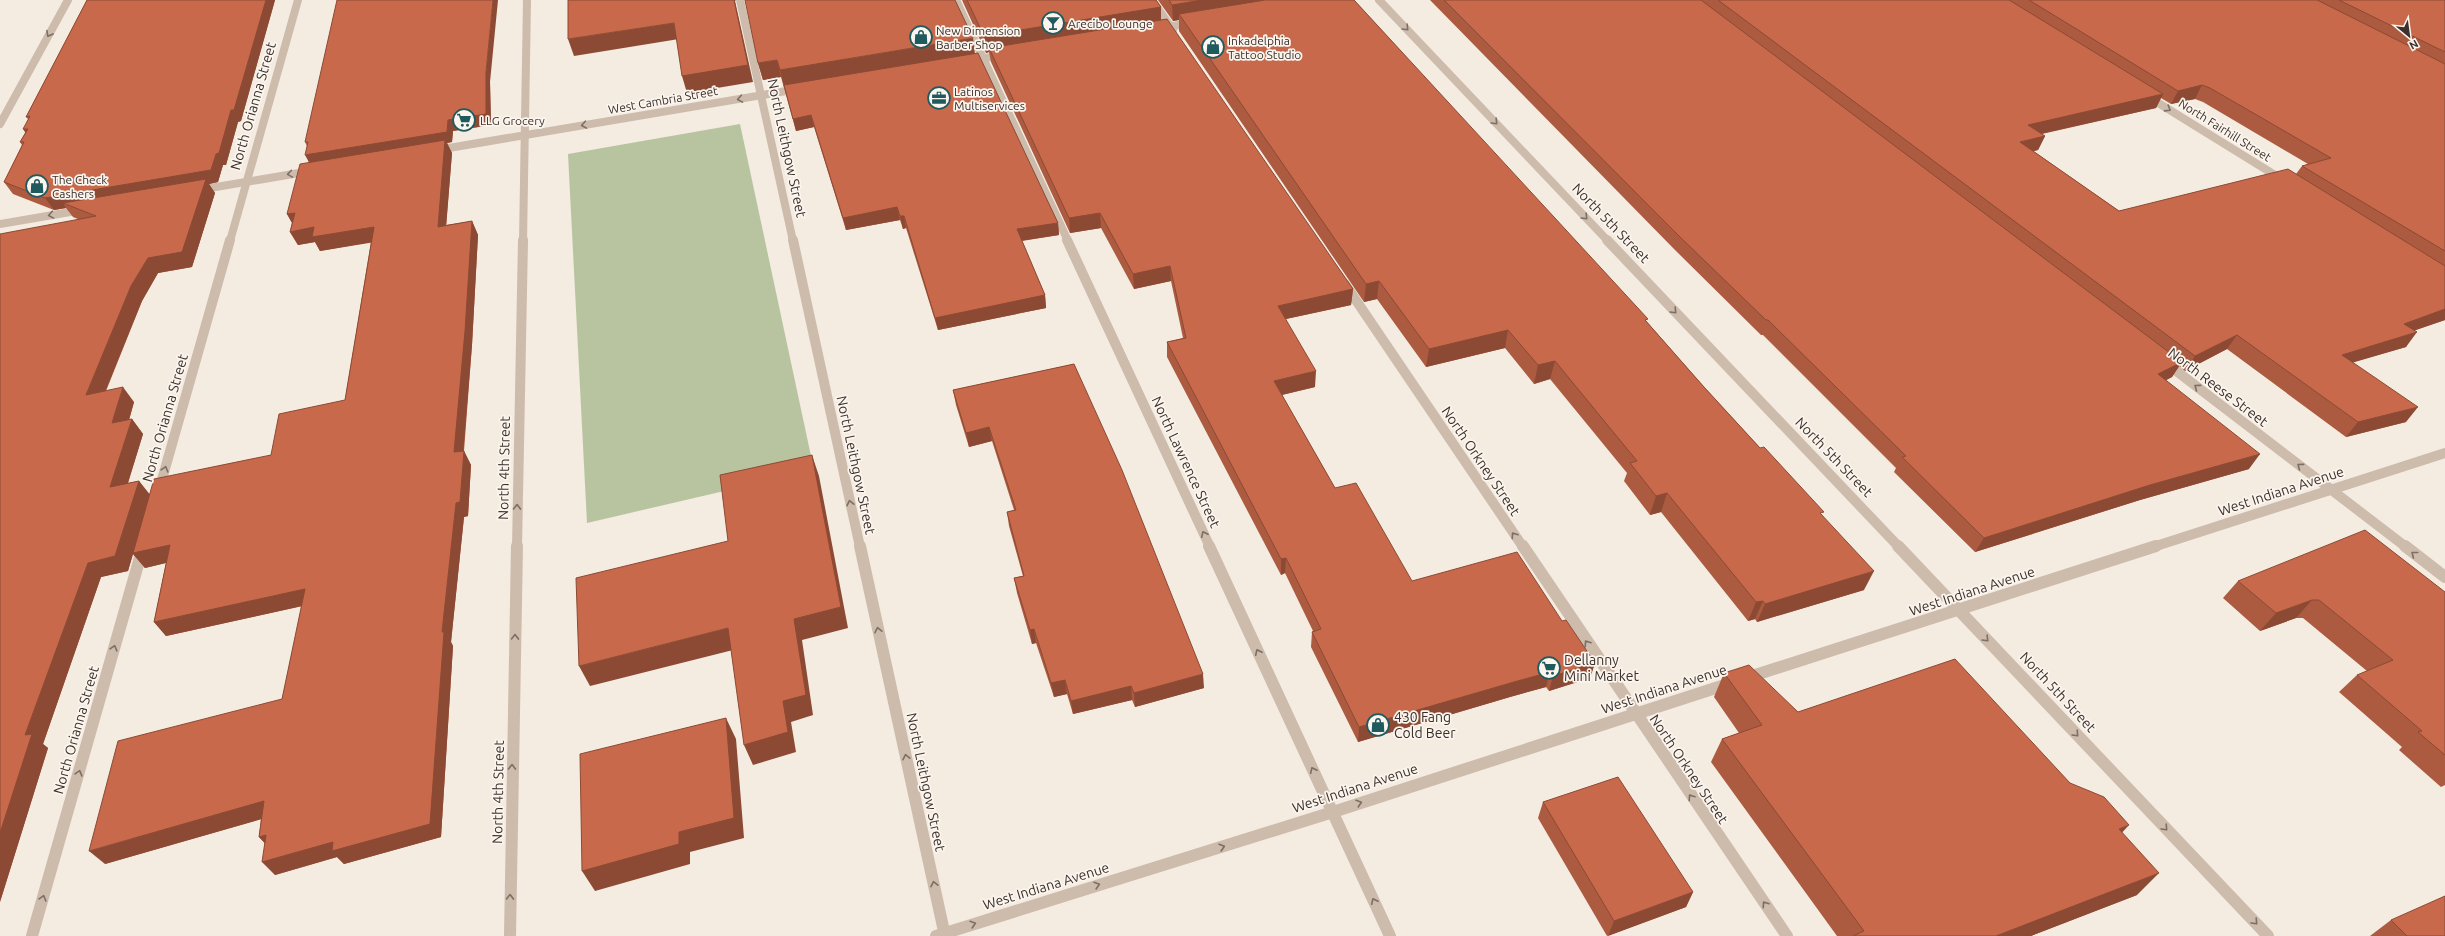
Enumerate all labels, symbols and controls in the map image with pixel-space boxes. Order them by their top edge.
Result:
bar icon: Arecibo Lounge [1040,10,1066,36]
north arrow [2389,16,2429,56]
place label: Arecibo Lounge [1068,17,1153,30]
one-way arrow [1401,23,1409,31]
shop icon: New Dimension Barber Shop [908,24,934,50]
place label: New Dimension Barber Shop [936,24,1020,51]
one-way arrow [46,30,54,37]
shop icon: Inkadelphia Tattoo Studio [1200,34,1226,60]
place label: Inkadelphia Tattoo Studio [1228,34,1301,61]
text: N [2407,38,2420,52]
street label: North Orianna Street [227,40,279,172]
street label: North Leithgow Street [764,77,810,219]
street label: West Cambria Street [607,84,719,116]
office icon: Latinos Multiservices [926,85,952,111]
place label: Latinos Multiservices [954,85,1025,112]
one-way arrow [737,94,743,102]
street label: North Fairhill Street [2177,96,2274,164]
one-way arrow [2164,104,2171,111]
supermarket icon: LLG Grocery [451,107,477,133]
place label: LLG Grocery [480,114,545,127]
one-way arrow [1490,118,1497,125]
one-way arrow [581,120,587,129]
one-way arrow [287,170,293,178]
shop icon: The Check Cashers [24,173,50,199]
place label: The Check Cashers [52,173,107,200]
street label: North 5th Street [1569,180,1653,266]
one-way arrow [48,210,55,219]
one-way arrow [1580,212,1588,220]
one-way arrow [1670,306,1677,314]
street label: North Reese Street [2165,344,2271,430]
street label: North Orianna Street [139,352,191,484]
one-way arrow [2194,385,2201,392]
street label: North Leithgow Street [833,394,879,536]
street label: North Lawrence Street [1149,394,1224,531]
street label: North Orkney Street [1439,403,1524,519]
street label: North 5th Street [1792,414,1876,500]
street label: North 4th Street [495,415,513,520]
street label: West Indiana Avenue [2216,463,2346,519]
one-way arrow [2297,463,2304,470]
one-way arrow [160,466,169,473]
one-way arrow [847,500,855,506]
one-way arrow [513,504,521,510]
one-way arrow [1201,531,1209,538]
one-way arrow [1511,532,1519,539]
one-way arrow [2412,551,2419,558]
street label: West Indiana Avenue [1907,563,2037,619]
one-way arrow [875,627,883,633]
one-way arrow [511,634,519,640]
one-way arrow [1982,634,1989,642]
one-way arrow [1584,640,1592,647]
one-way arrow [109,645,118,652]
one-way arrow [1255,649,1263,656]
street label: North 5th Street [2017,649,2100,736]
place label: Dellanny Mini Market [1564,652,1639,684]
supermarket icon: Dellanny Mini Market [1536,655,1562,681]
street label: West Indiana Avenue [1599,661,1729,717]
street label: North Orianna Street [50,664,102,796]
place label: 430 Fang Cold Beer [1394,709,1456,741]
street label: North Leithgow Street [903,711,949,853]
street label: North Orkney Street [1647,711,1732,827]
shop icon: 430 Fang Cold Beer [1365,712,1391,738]
one-way arrow [2071,729,2078,736]
street label: North 4th Street [489,739,507,844]
one-way arrow [902,754,910,760]
street label: West Indiana Avenue [1290,760,1420,816]
one-way arrow [508,764,517,770]
one-way arrow [1310,767,1318,774]
one-way arrow [74,770,82,777]
one-way arrow [1689,794,1696,801]
one-way arrow [1355,799,1362,808]
one-way arrow [2161,823,2168,831]
one-way arrow [1218,843,1225,852]
street label: West Indiana Avenue [981,859,1111,913]
one-way arrow [930,881,938,887]
one-way arrow [1094,882,1101,890]
one-way arrow [506,894,514,900]
one-way arrow [38,895,47,902]
one-way arrow [1371,897,1379,905]
one-way arrow [1762,901,1770,908]
one-way arrow [2250,917,2258,925]
one-way arrow [970,920,977,929]

